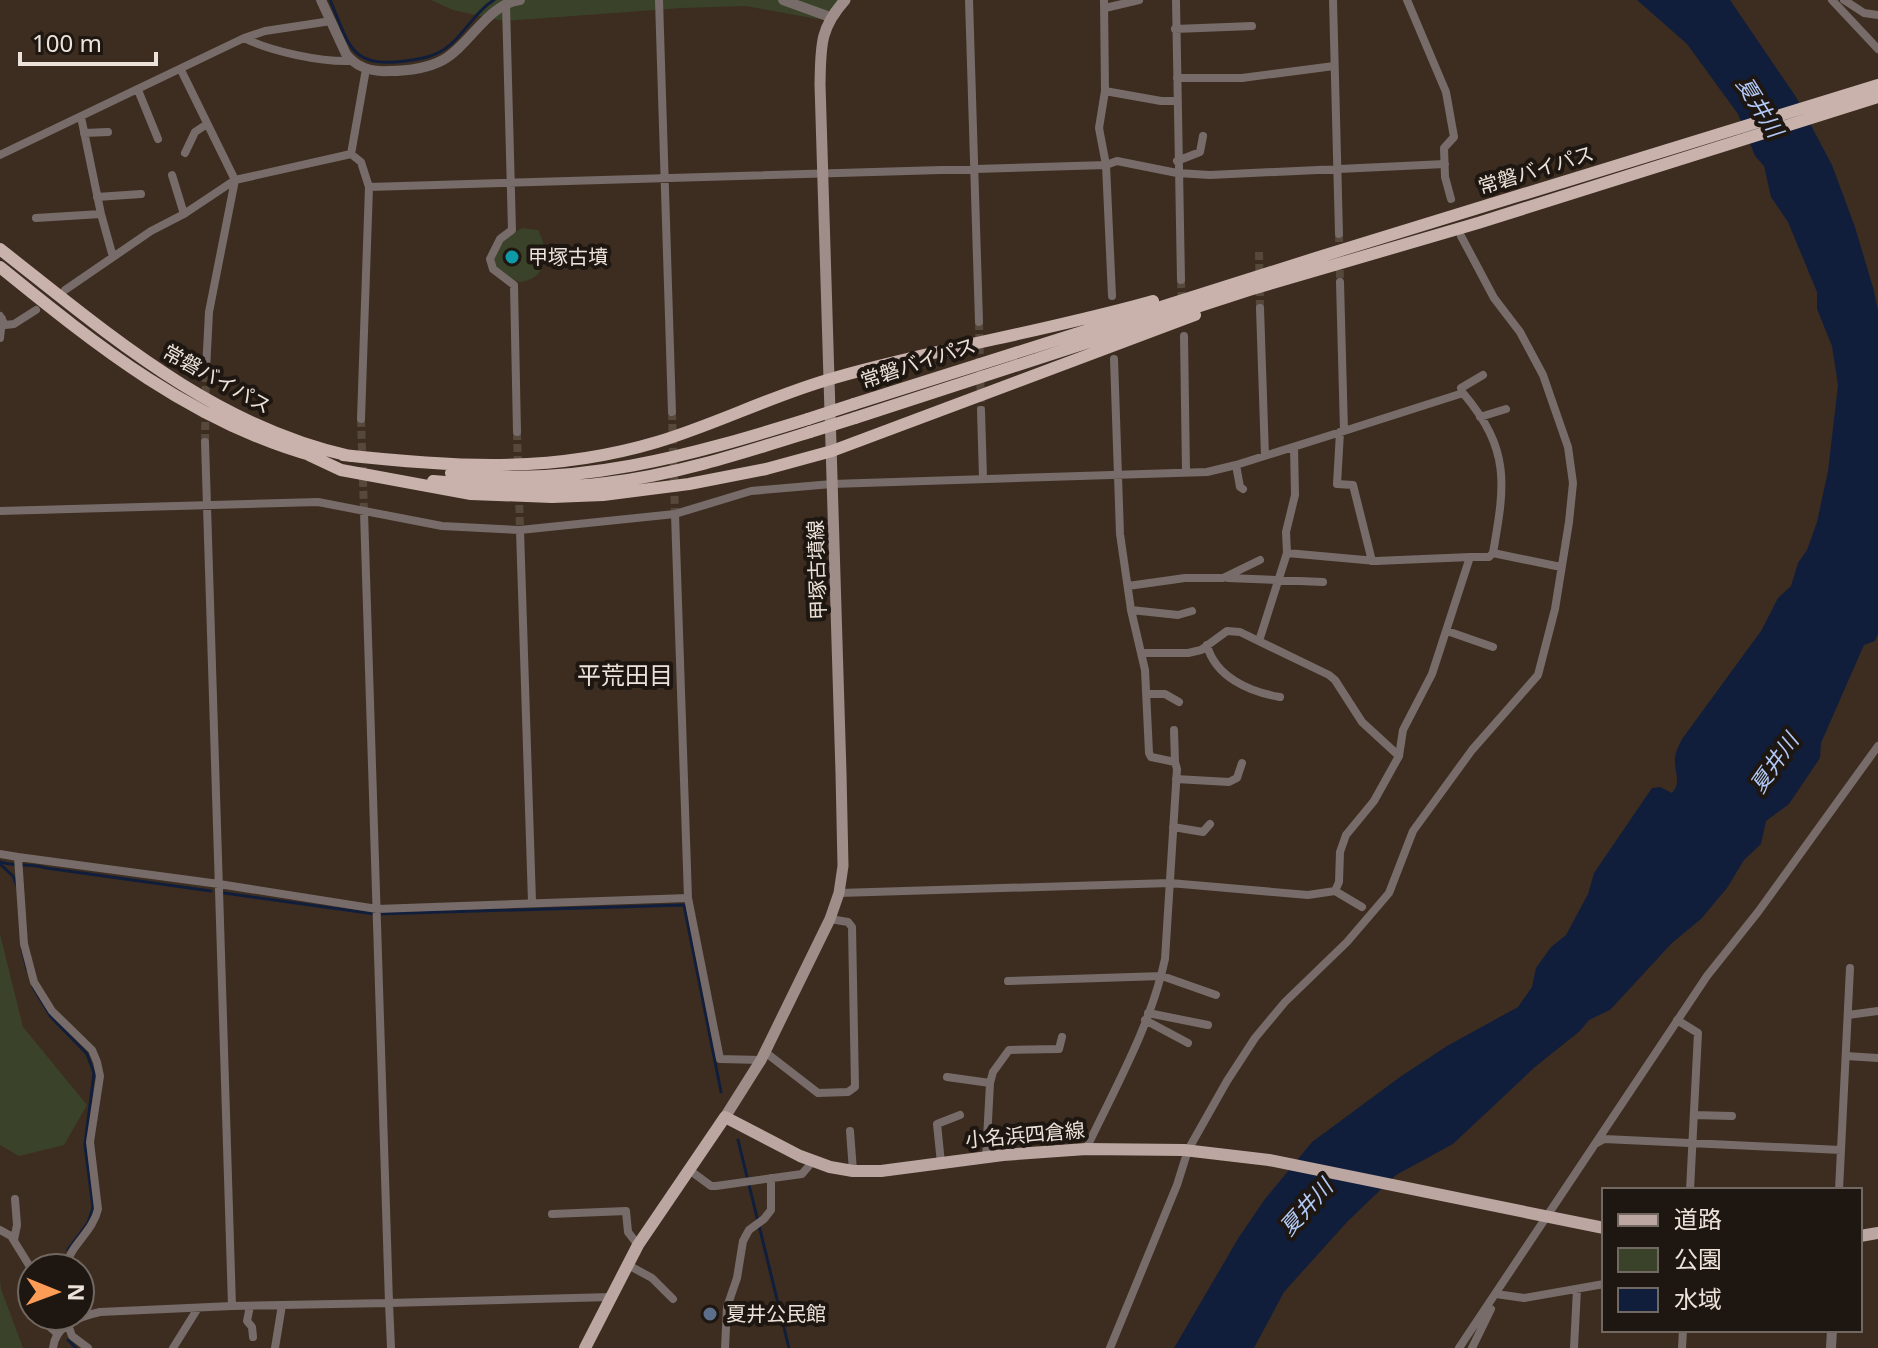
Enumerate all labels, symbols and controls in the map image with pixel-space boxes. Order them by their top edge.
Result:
scale bar [20,16,156,66]
text: 100 m [32,26,102,59]
water label: 夏井川 [1731,71,1792,144]
street label: 常磐バイパス [1475,139,1597,200]
place label: 甲塚古墳 [528,243,608,270]
marker: 甲塚古墳 [503,248,521,266]
street label: 常磐バイパス [857,331,979,394]
street label: 常磐バイパス [158,338,276,419]
street label: 甲塚古墳線 [801,520,832,620]
district label: 平荒田目 [577,658,673,691]
water label: 夏井川 [1742,725,1806,798]
street label: 小名浜四倉線 [964,1116,1086,1153]
water label: 夏井川 [1272,1170,1340,1241]
legend [1602,1188,1862,1332]
text: 道路 [1674,1202,1722,1235]
text: 公園 [1674,1242,1722,1275]
north arrow [16,1252,96,1332]
text: 水域 [1674,1282,1722,1315]
text: N [62,1283,92,1302]
place label: 夏井公民館 [726,1300,826,1327]
marker: 夏井公民館 [701,1305,719,1323]

